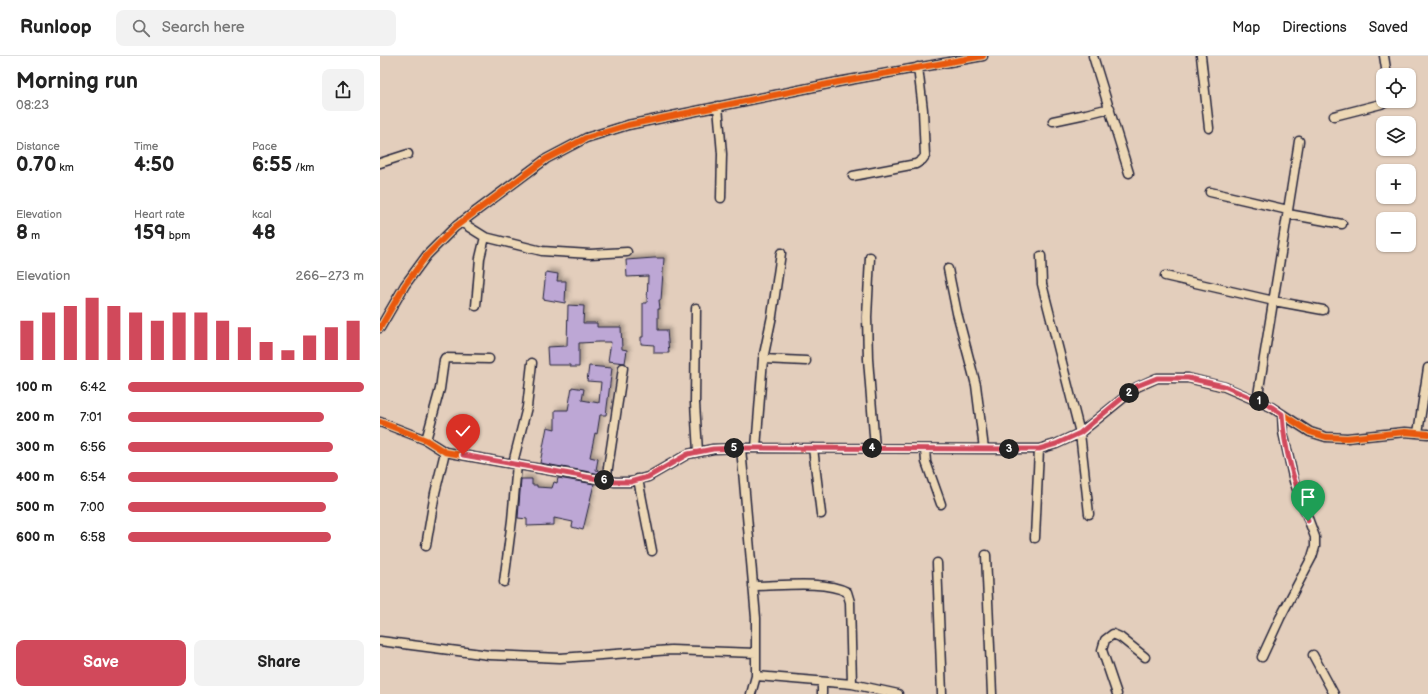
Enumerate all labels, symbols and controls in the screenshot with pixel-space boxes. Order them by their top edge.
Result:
search box [116,10,396,46]
text: Runloop [20,16,92,39]
icon: search [130,17,152,39]
text: Search here [162,18,245,37]
text: Map [1232,19,1260,36]
text: Directions [1282,19,1347,36]
text: Saved [1369,19,1408,36]
text: Morning run [16,68,138,95]
map controls [1376,68,1416,252]
button: locate [1376,68,1416,108]
button: share [322,69,364,111]
text: 08:23 [16,97,49,113]
button: layers [1376,116,1416,156]
text: Distance [16,140,60,153]
text: Time [134,140,158,153]
text: Pace [252,140,277,153]
text: 0.70 [16,153,56,177]
text: 4:50 [134,153,175,177]
text: 6:55 [252,153,292,177]
text: km [56,161,74,174]
text: /km [292,161,314,174]
button: + [1376,164,1416,204]
text: Elevation [16,208,62,221]
text: Heart rate [134,208,185,221]
text: kcal [252,208,272,221]
button: − [1376,212,1416,252]
text: 8 [16,221,28,245]
text: 159 [134,221,166,245]
text: 48 [252,221,276,245]
text: m [28,229,40,242]
text: bpm [166,229,190,242]
text: Elevation [16,268,70,284]
text: 266–273 m [296,268,364,284]
text: 100 m [16,379,52,395]
text: 6:42 [80,379,106,395]
pin: 2 [1119,383,1139,403]
text: 2 [1126,386,1132,399]
pin: 1 [1249,391,1269,411]
text: 1 [1257,394,1261,407]
text: 200 m [16,409,54,425]
text: 7:01 [80,409,102,425]
pin [446,414,480,455]
icon: check [452,420,474,442]
pin: 5 [724,438,744,458]
pin: 4 [862,438,882,458]
text: 300 m [16,439,54,455]
text: 6:56 [80,439,106,455]
pin: 3 [999,439,1019,459]
text: 5 [731,441,737,454]
text: 4 [869,441,875,454]
text: 3 [1006,442,1012,455]
text: 400 m [16,469,54,485]
text: 6:54 [80,469,106,485]
pin: 6 [594,470,614,490]
text: 6 [601,473,607,486]
pin [1291,480,1325,521]
icon: arrive [1297,486,1319,508]
text: 500 m [16,499,54,515]
text: 7:00 [80,499,104,515]
text: 600 m [16,529,55,545]
text: 6:58 [80,529,106,545]
button: Save [16,640,186,686]
button: Share [194,640,364,686]

